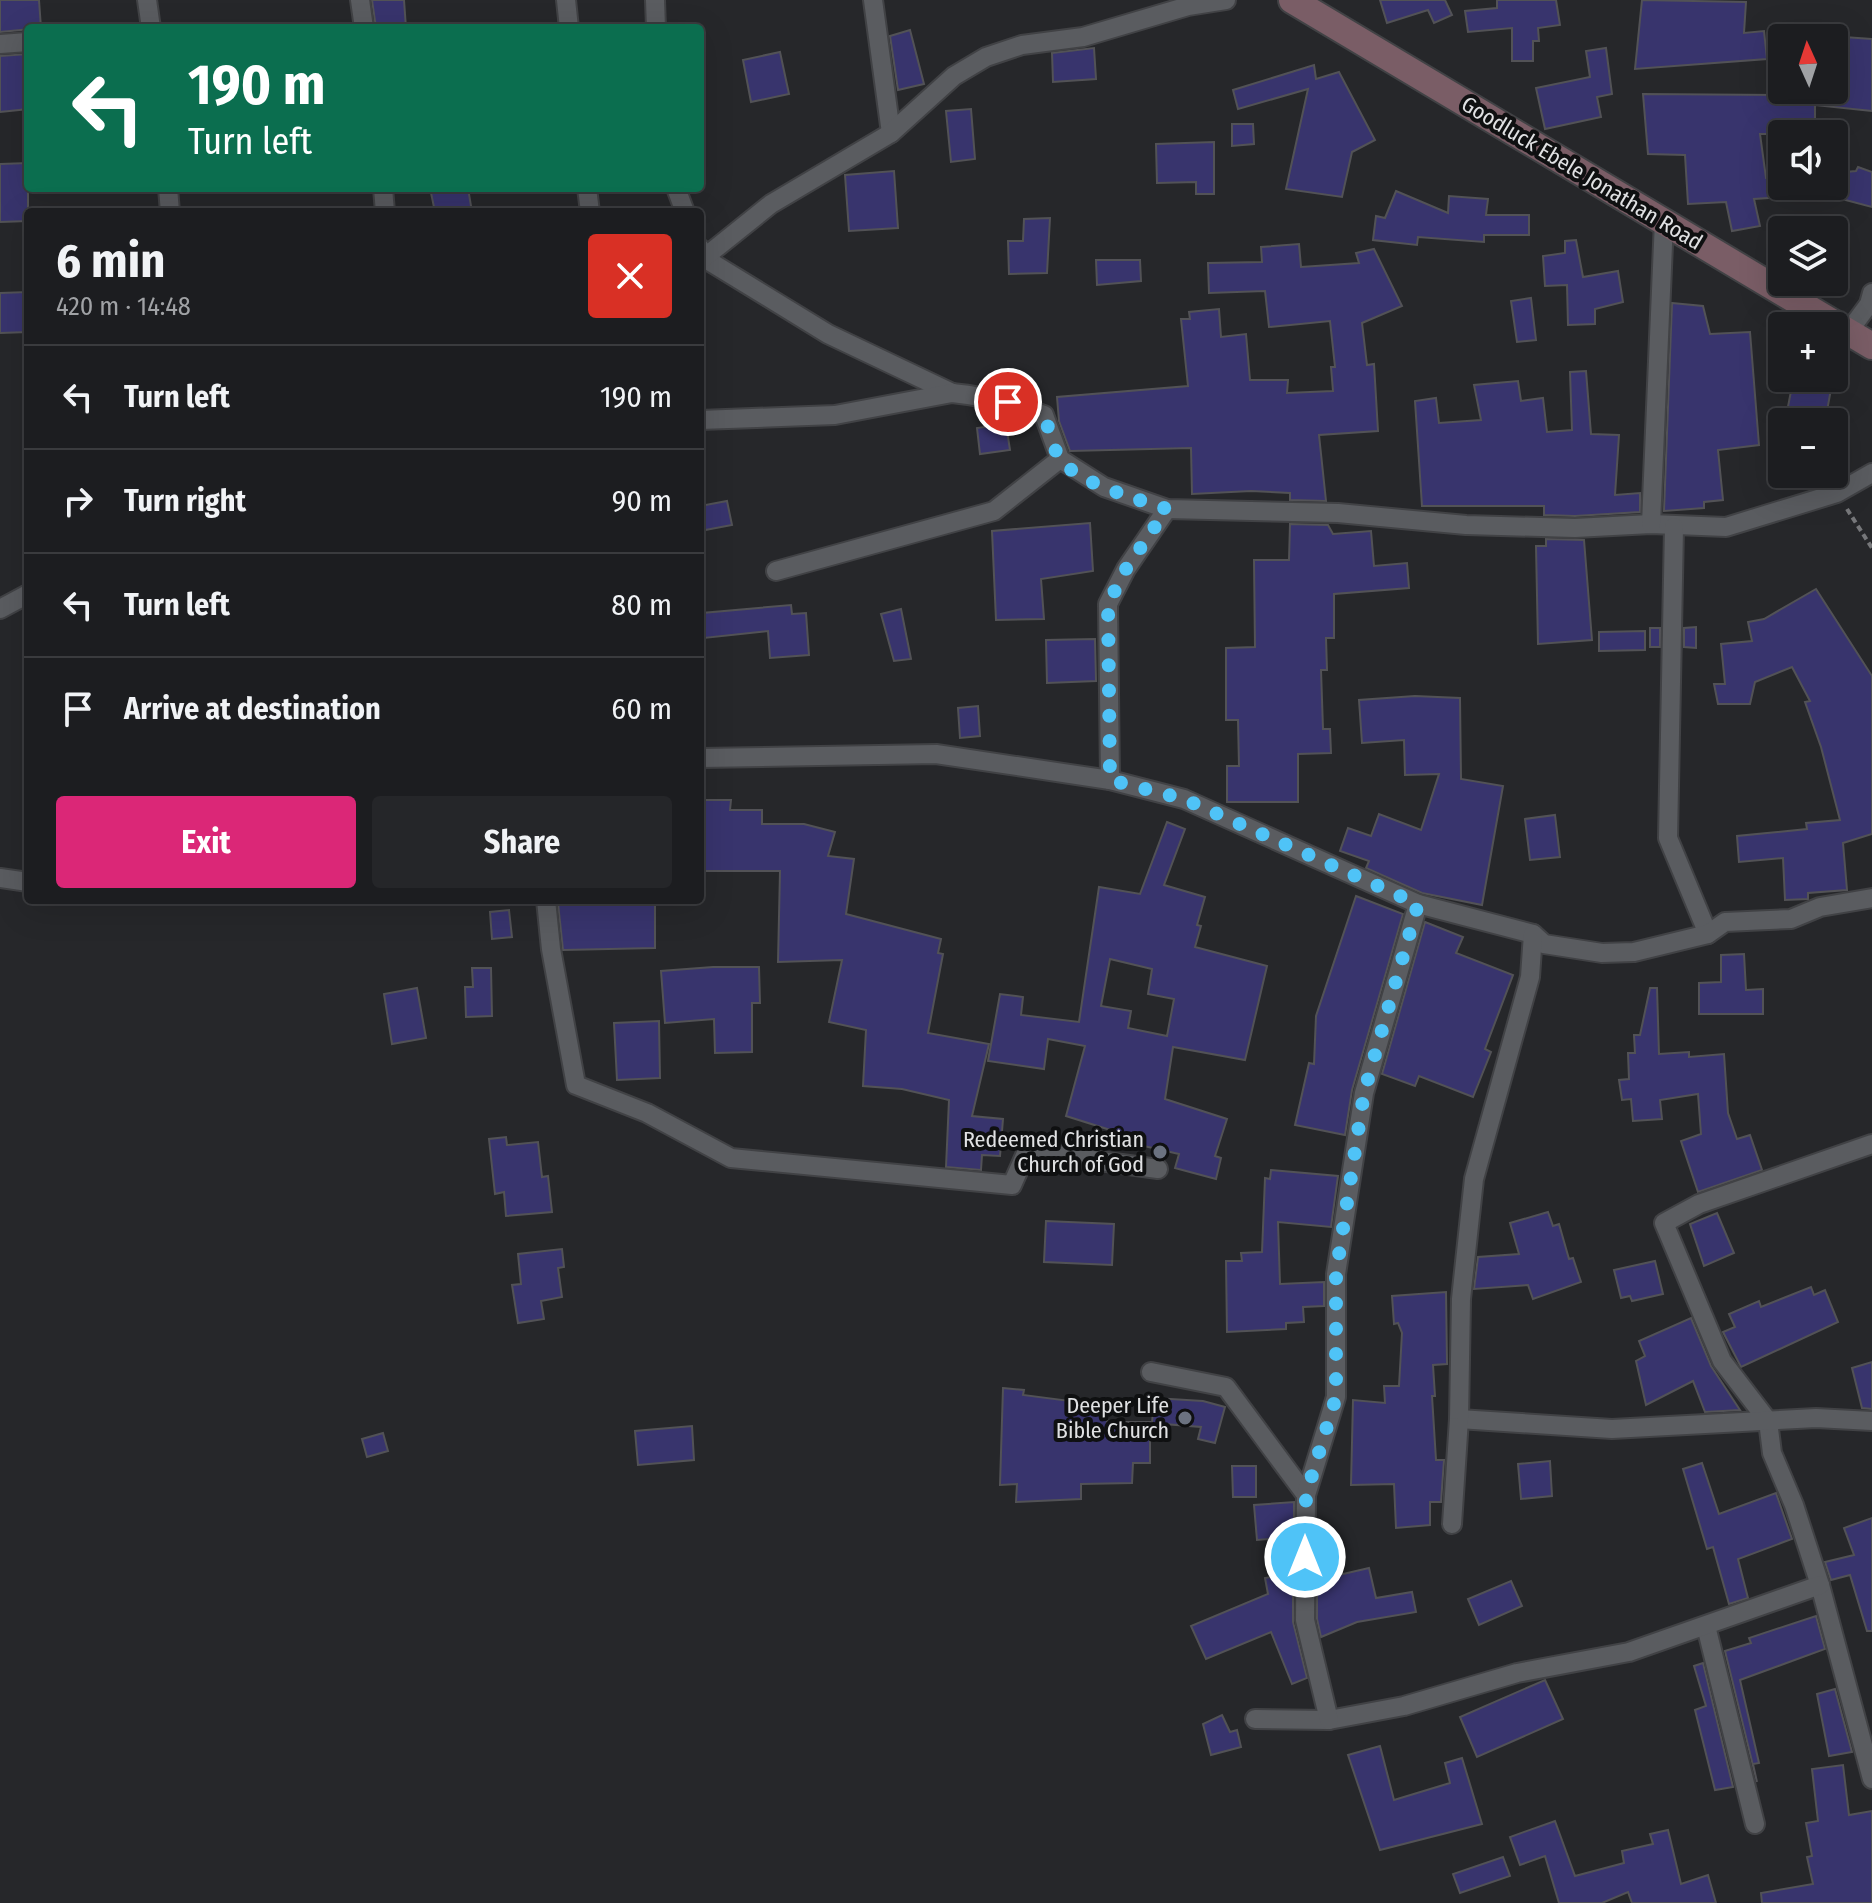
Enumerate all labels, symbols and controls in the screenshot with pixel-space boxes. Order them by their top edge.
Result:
north arrow [1768,24,1848,104]
map controls [1768,24,1848,488]
text: 190 m [188,52,326,119]
icon: left [56,56,160,160]
street label: Goodluck Ebele Jonathan Road [1457,90,1707,256]
text: Turn left [188,120,312,164]
button: sound [1768,120,1848,200]
button: layers [1768,216,1848,296]
text: 6 min [56,232,165,290]
button: close [588,234,672,318]
text: 420 m · 14:48 [56,291,191,322]
button: + [1768,312,1848,392]
pin [974,368,1042,436]
icon: left [56,375,100,419]
text: Turn left [124,379,230,415]
text: 190 m [600,379,672,415]
icon: arrive [986,380,1030,424]
button: − [1768,408,1848,488]
icon: right [56,479,100,523]
text: Turn right [124,483,246,519]
text: 90 m [612,483,672,519]
icon: left [56,583,100,627]
text: Turn left [124,587,230,623]
text: 80 m [611,587,672,623]
icon: arrive [56,687,100,731]
text: Arrive at destination [124,691,381,727]
text: 60 m [611,691,672,727]
button: Exit [56,796,356,888]
button: Share [372,796,672,888]
place label: Redeemed Christian Church of God [963,1126,1144,1178]
marker: Redeemed Christian Church of God [1151,1143,1169,1161]
place label: Deeper Life Bible Church [1056,1392,1169,1444]
marker: Deeper Life Bible Church [1176,1409,1194,1427]
position arrow [1263,1515,1347,1599]

